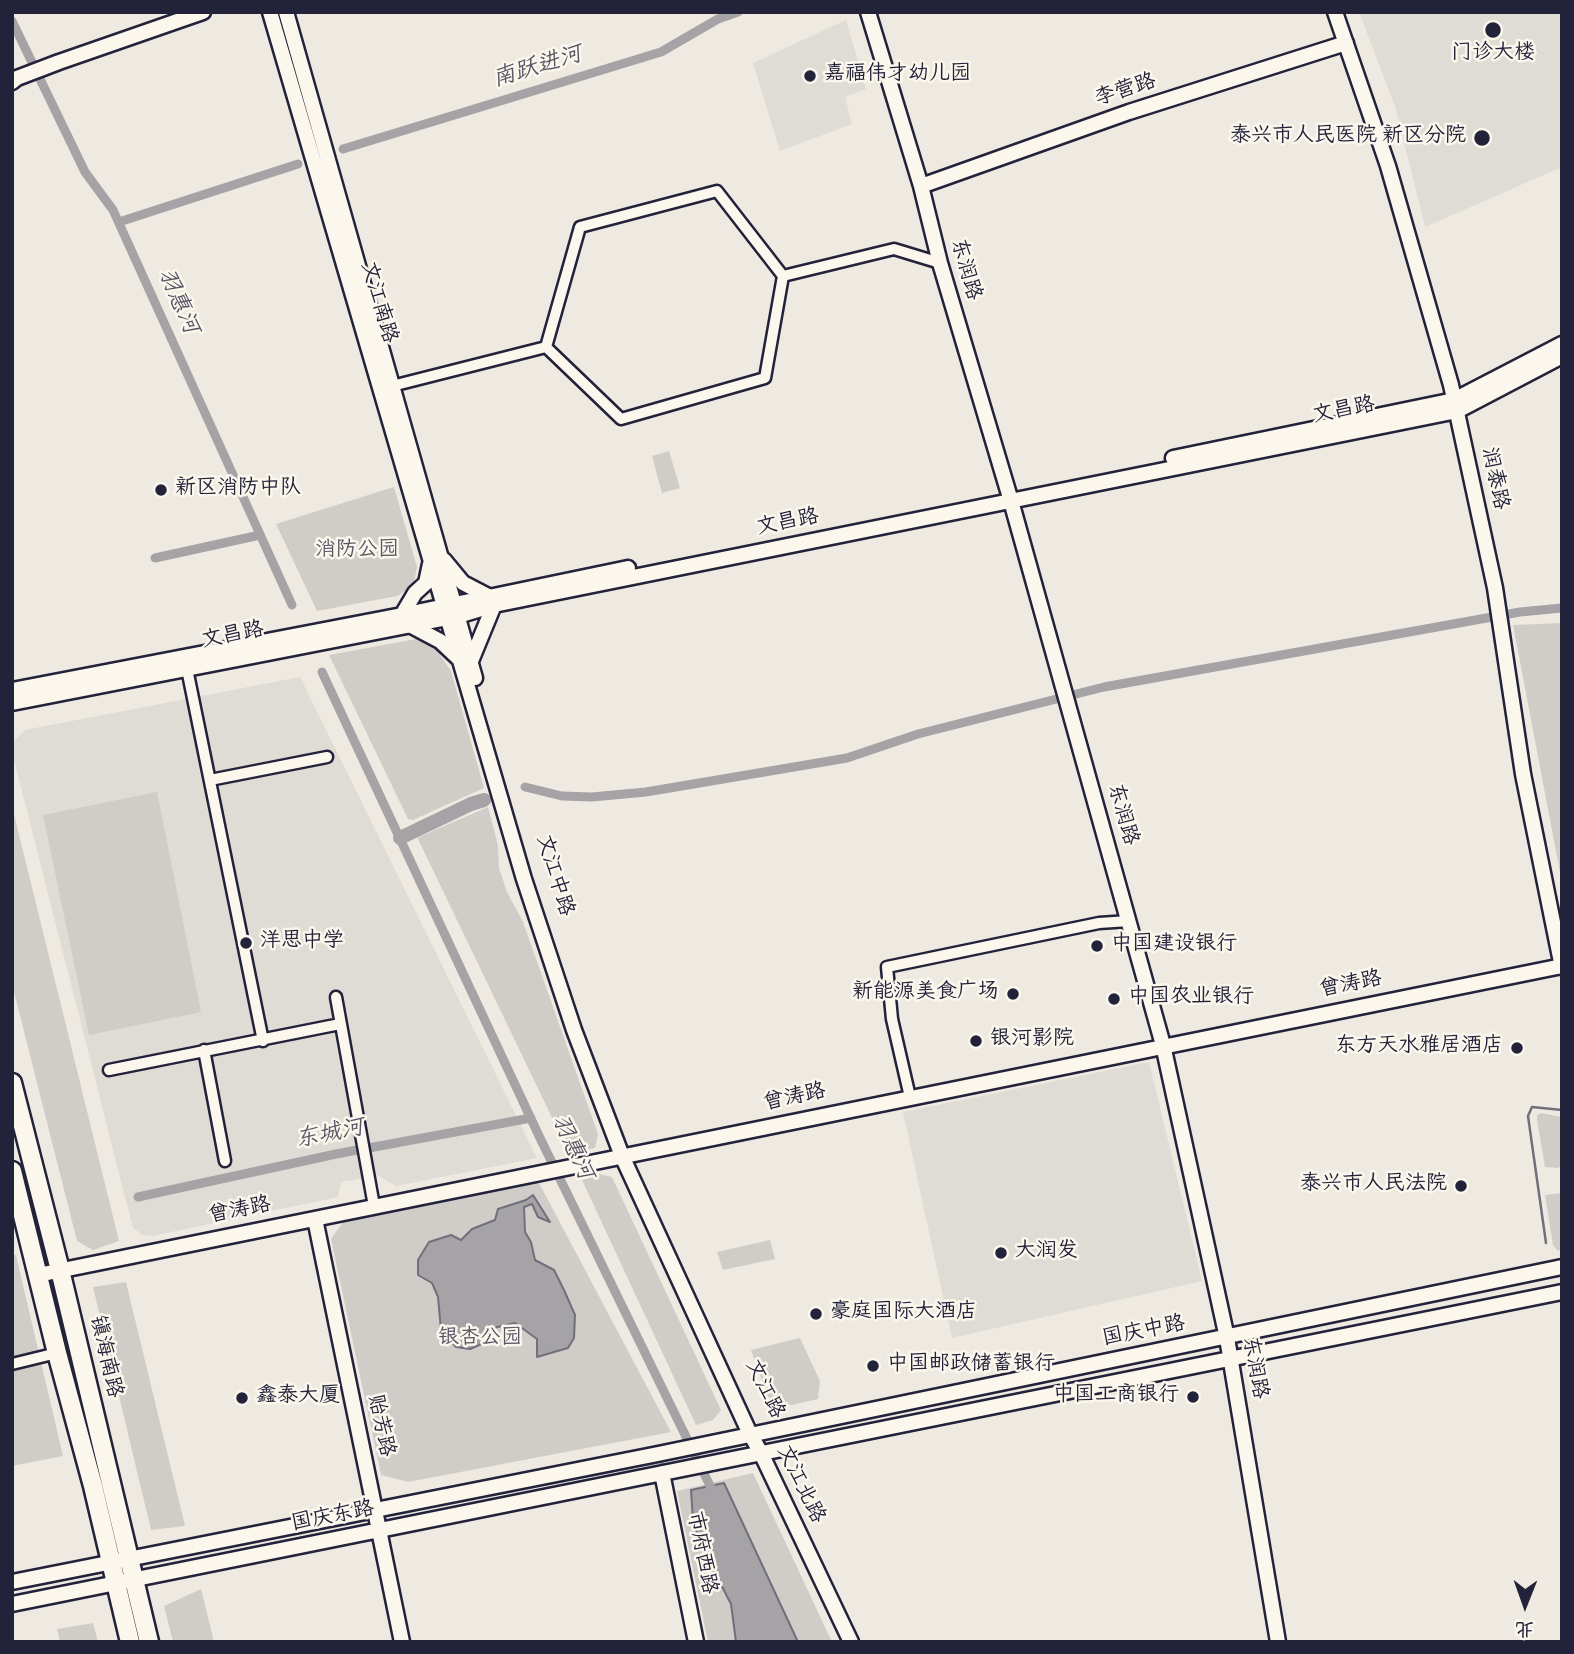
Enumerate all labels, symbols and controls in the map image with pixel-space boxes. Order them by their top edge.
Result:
marker: 门诊大楼 [1483,20,1503,40]
water label: 南跃进河 [490,42,586,96]
place label: 门诊大楼 [1451,42,1535,68]
place label: 嘉福伟才幼儿园 [824,63,971,89]
marker: 嘉福伟才幼儿园 [802,68,818,84]
street label: 李营路 [1092,70,1160,114]
place label: 泰兴市人民医院 新区分院 [1230,125,1466,151]
marker: 泰兴市人民医院 新区分院 [1472,128,1492,148]
street label: 东润路 [943,236,985,304]
street label: 文江南路 [353,259,401,347]
water label: 羽惠河 [149,265,203,339]
street label: 文昌路 [1311,394,1377,430]
street label: 润泰路 [1474,446,1512,512]
place label: 新区消防中队 [175,477,301,503]
marker: 新区消防中队 [153,482,169,498]
street label: 文昌路 [755,506,821,542]
park label: 消防公园 [315,539,399,565]
street label: 文昌路 [200,619,266,655]
street label: 东润路 [1100,781,1142,849]
street label: 文江中路 [529,832,577,920]
place label: 洋思中学 [260,930,344,956]
place label: 中国建设银行 [1111,933,1237,959]
marker: 洋思中学 [238,935,254,951]
marker: 中国建设银行 [1089,938,1105,954]
street label: 曾涛路 [1318,968,1384,1004]
place label: 新能源美食广场 [852,981,999,1007]
marker: 新能源美食广场 [1005,986,1021,1002]
place label: 中国农业银行 [1128,986,1254,1012]
marker: 中国农业银行 [1106,991,1122,1007]
place label: 银河影院 [990,1028,1074,1054]
marker: 银河影院 [968,1033,984,1049]
place label: 东方天水雅居酒店 [1335,1035,1503,1061]
marker: 东方天水雅居酒店 [1509,1040,1525,1056]
street label: 曾涛路 [762,1080,828,1118]
water label: 羽惠河 [543,1111,597,1185]
water label: 东城河 [294,1116,366,1156]
place label: 泰兴市人民法院 [1300,1173,1447,1199]
marker: 泰兴市人民法院 [1453,1178,1469,1194]
street label: 曾涛路 [207,1194,273,1230]
place label: 大润发 [1015,1240,1078,1266]
marker: 大润发 [993,1245,1009,1261]
place label: 豪庭国际大酒店 [830,1301,977,1327]
marker: 豪庭国际大酒店 [808,1306,824,1322]
street label: 镇海南路 [82,1313,126,1401]
street label: 国庆中路 [1100,1313,1188,1353]
park label: 银杏公园 [438,1327,522,1353]
street label: 东润路 [1235,1335,1271,1401]
place label: 中国邮政储蓄银行 [887,1353,1055,1379]
street label: 文江路 [738,1356,788,1424]
marker: 中国邮政储蓄银行 [865,1358,881,1374]
place label: 中国工商银行 [1053,1384,1179,1410]
place label: 鑫泰大厦 [256,1385,340,1411]
marker: 中国工商银行 [1185,1389,1201,1405]
marker: 鑫泰大厦 [234,1390,250,1406]
street label: 贻芳路 [360,1393,398,1459]
street label: 文江北路 [769,1442,829,1528]
street label: 国庆东路 [289,1498,377,1538]
street label: 市府西路 [680,1509,720,1597]
north arrow [1490,1570,1560,1640]
text: 北 [1515,1615,1534,1638]

